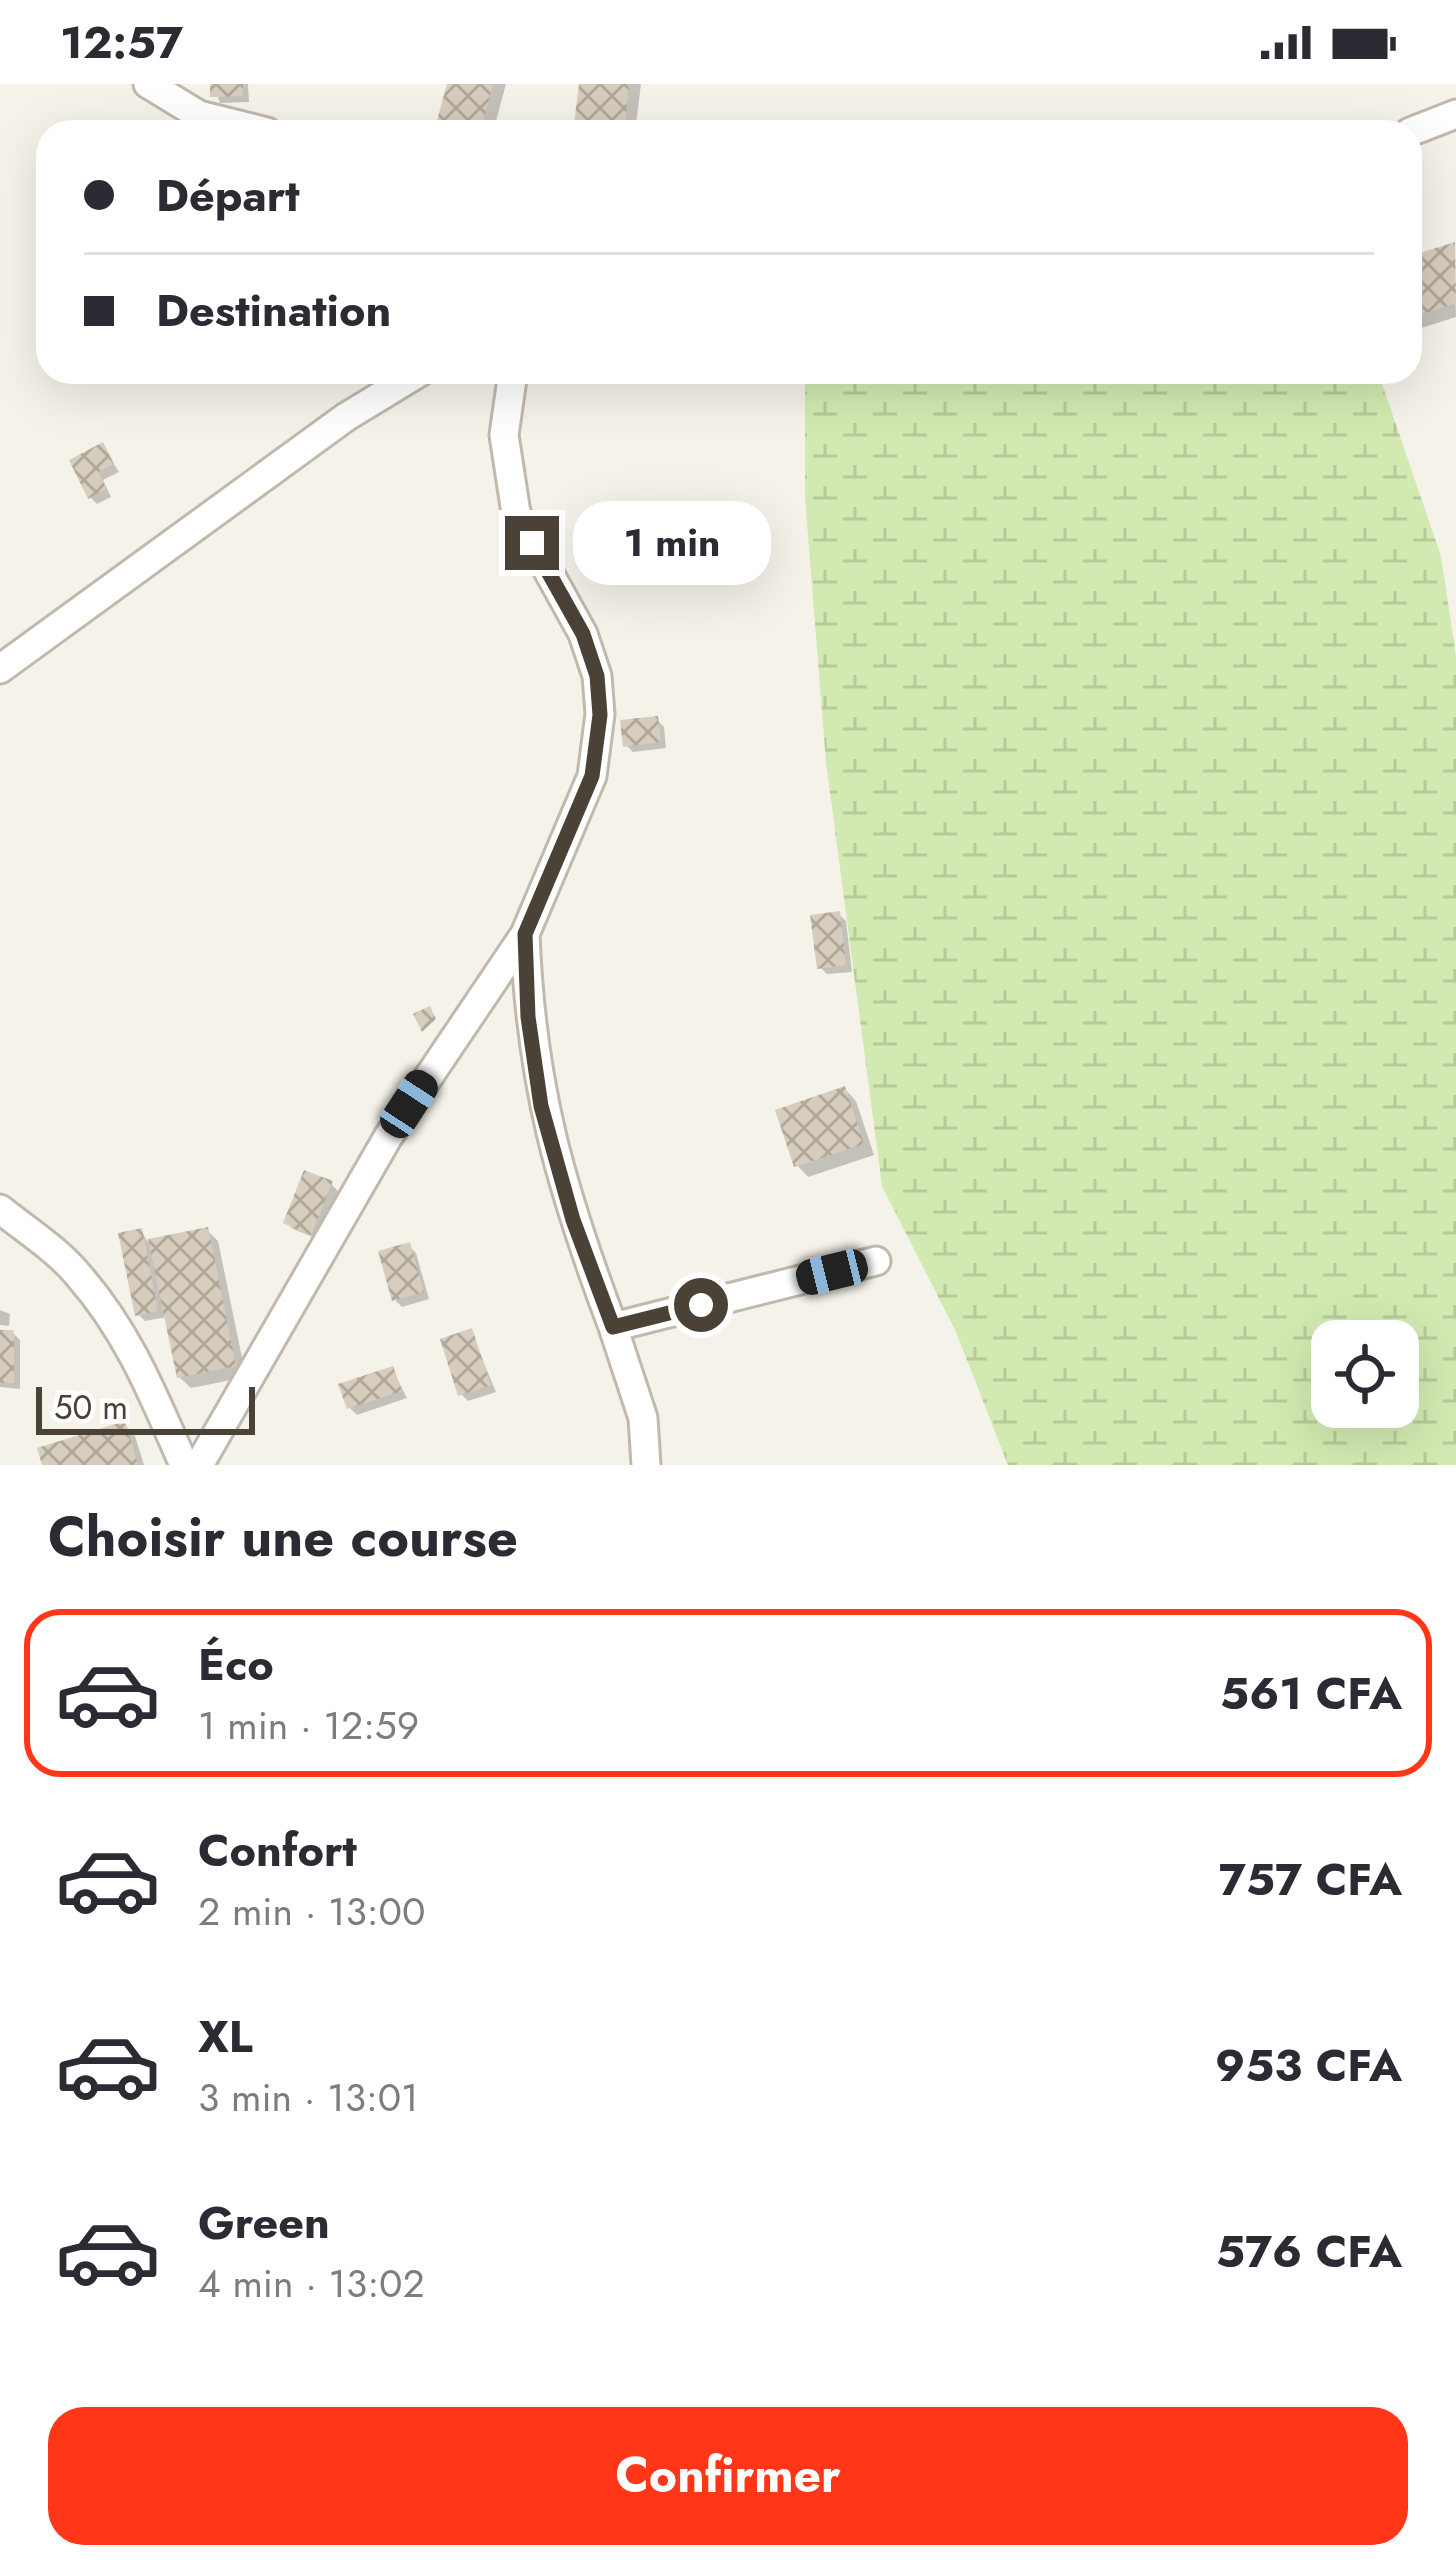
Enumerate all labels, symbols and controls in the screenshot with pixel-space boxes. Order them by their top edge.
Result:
text: 12:57 [60,10,183,75]
text: Départ [156,163,300,228]
text: Destination [156,278,391,343]
callout: 1 min [574,501,772,585]
text: 1 min [624,514,720,571]
route end [505,516,559,570]
car [374,1064,444,1144]
car [793,1246,871,1298]
route start [674,1278,728,1332]
map controls [1311,1320,1419,1428]
button: locate [1311,1320,1419,1428]
scale bar [36,1381,255,1434]
text: 50 m [54,1384,128,1431]
text: Choisir une course [48,1498,518,1576]
text: Éco [198,1632,274,1697]
icon: car [54,1639,162,1747]
text: 561 CFA [1220,1661,1402,1726]
text: 1 min · 12:59 [198,1697,419,1754]
text: Confort [198,1818,357,1883]
icon: car [54,1825,162,1933]
text: 757 CFA [1219,1847,1402,1912]
text: 2 min · 13:00 [198,1883,425,1940]
text: XL [198,2004,253,2069]
icon: car [54,2011,162,2119]
text: 953 CFA [1215,2033,1402,2098]
text: 3 min · 13:01 [198,2069,419,2126]
text: Green [198,2190,330,2255]
icon: car [54,2197,162,2305]
text: 576 CFA [1216,2219,1402,2284]
text: 4 min · 13:02 [198,2255,425,2312]
button: Confirmer [48,2407,1408,2545]

